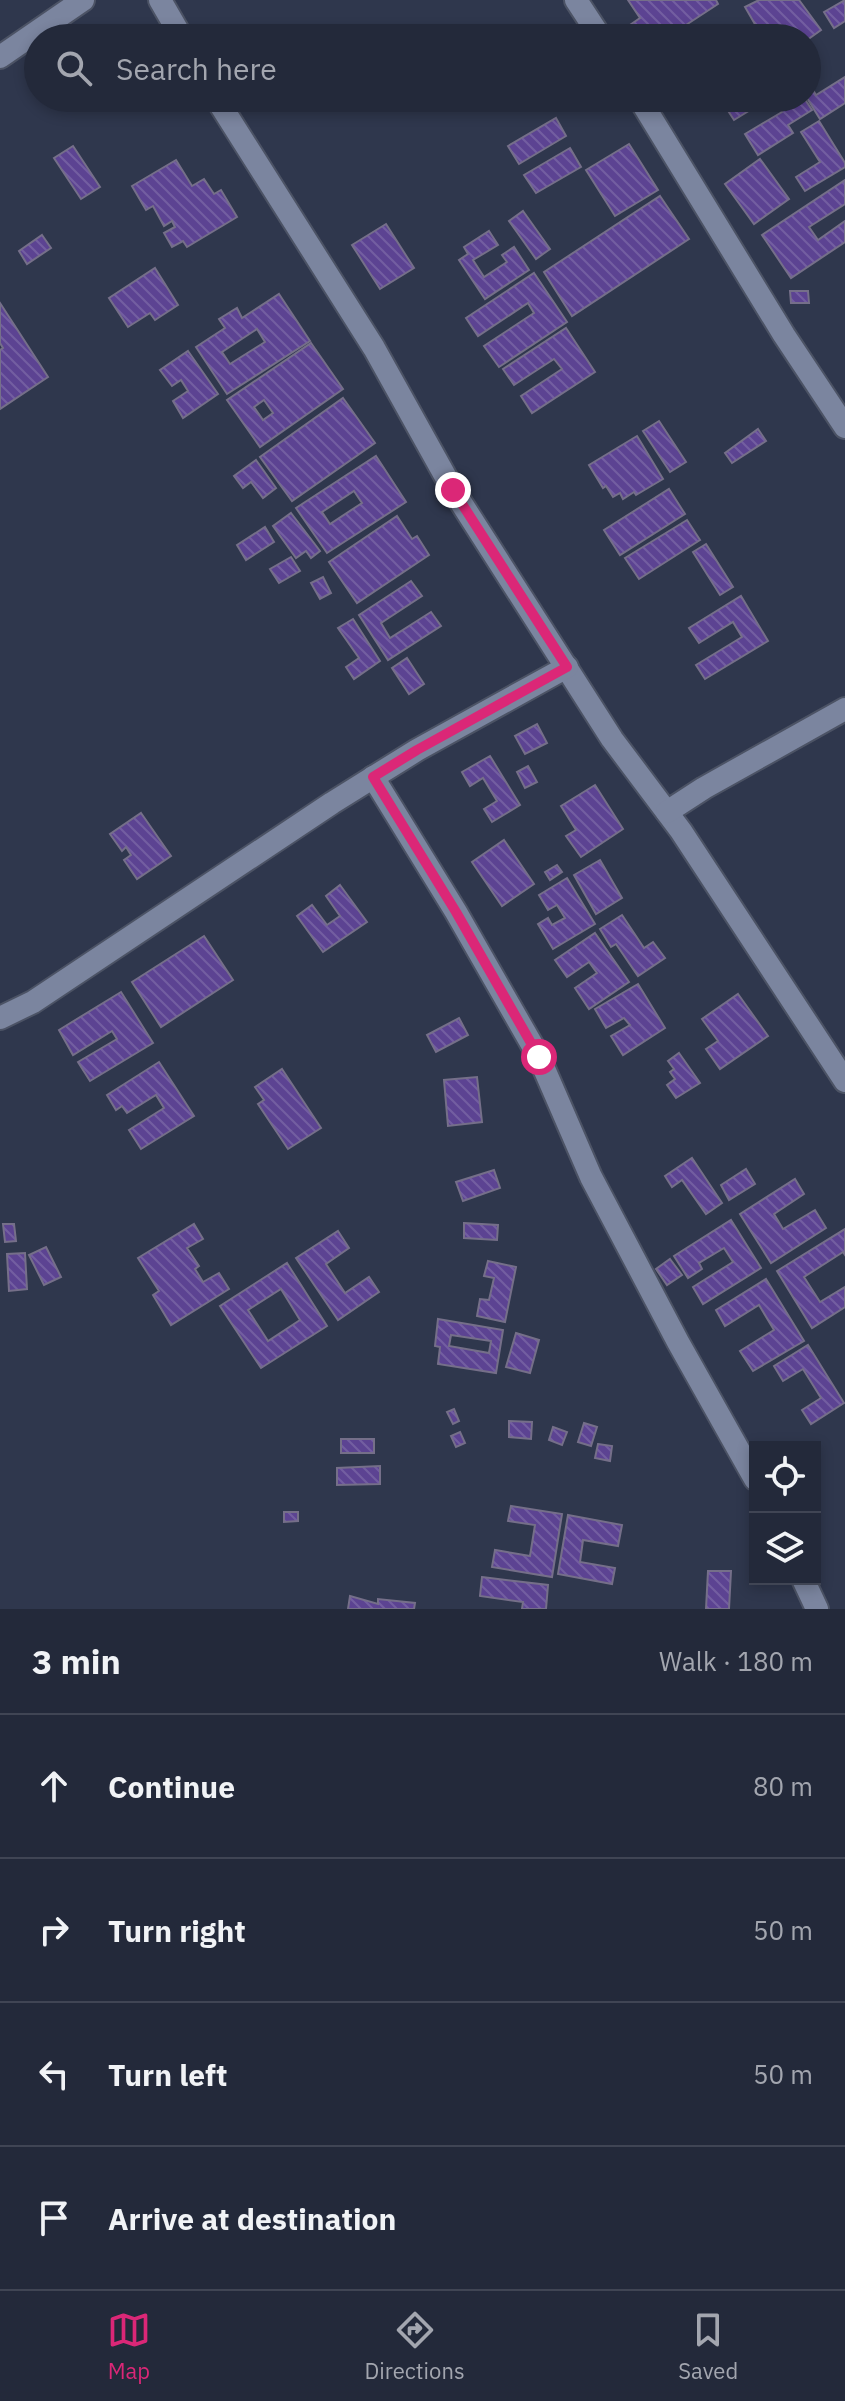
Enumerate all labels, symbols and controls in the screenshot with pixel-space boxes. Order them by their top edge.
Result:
search box [24,24,821,112]
icon: search [52,46,96,90]
text: Search here [116,49,277,88]
route end [435,472,471,508]
route start [521,1039,557,1075]
map controls [749,1441,821,1585]
button: locate [749,1441,821,1513]
button: layers [749,1513,821,1585]
text: 3 min [32,1639,121,1683]
text: Walk · 180 m [659,1644,813,1678]
icon: ahead [32,1764,76,1808]
text: Continue [108,1767,235,1806]
text: 80 m [753,1769,813,1803]
icon: right [32,1908,76,1952]
text: Turn right [108,1911,246,1950]
text: 50 m [753,1913,813,1947]
icon: left [32,2052,76,2096]
text: Turn left [108,2055,227,2094]
text: 50 m [753,2057,813,2091]
icon: arrive [32,2196,76,2240]
text: Arrive at destination [108,2199,396,2238]
tab: Map [107,2308,151,2385]
tab: Directions [365,2308,465,2385]
tab: Saved [678,2308,738,2385]

